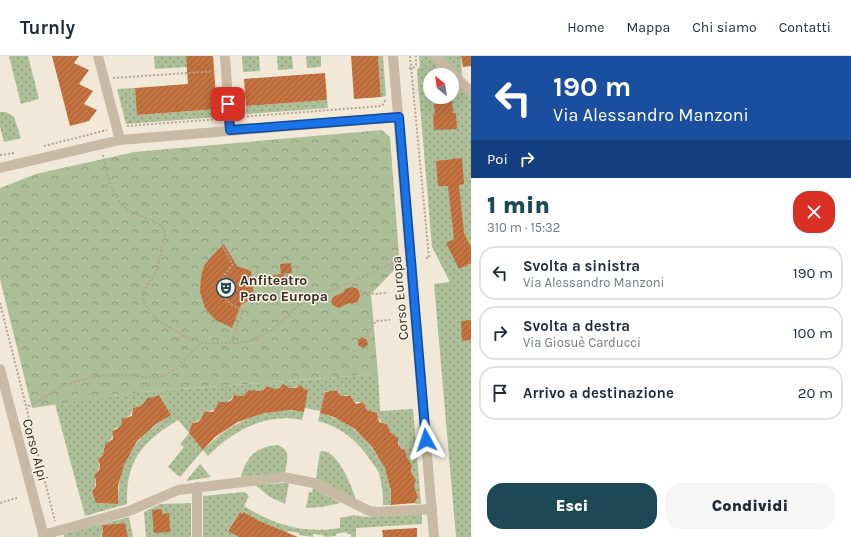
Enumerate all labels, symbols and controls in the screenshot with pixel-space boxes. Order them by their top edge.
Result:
text: Turnly [20,17,75,39]
text: Home [567,19,604,36]
text: Mappa [626,19,670,36]
text: Chi siamo [692,19,757,36]
text: Contatti [779,19,831,36]
north arrow [423,68,459,104]
map controls [423,68,459,104]
text: 190 m [553,70,631,103]
icon: left [487,72,539,124]
pin [211,87,245,121]
icon: arrive [217,93,239,115]
text: Via Alessandro Manzoni [553,104,749,126]
icon: right [516,148,538,170]
text: Poi [487,150,508,168]
text: 1 min [487,191,550,219]
button: close [793,191,835,233]
text: 310 m · 15:32 [487,220,560,235]
street label: Corso Europa [388,255,412,341]
text: Svolta a sinistra [523,257,640,275]
icon: left [489,262,511,284]
text: 190 m [793,264,833,282]
place label: Anfiteatro Parco Europa [240,272,328,305]
text: Via Alessandro Manzoni [523,275,664,290]
theatre icon: Anfiteatro Parco Europa [215,277,237,299]
text: Svolta a destra [523,317,630,335]
icon: right [489,322,511,344]
text: 100 m [793,324,833,342]
text: Via Giosuè Carducci [523,335,641,350]
icon: arrive [489,382,511,404]
text: Arrivo a destinazione [523,384,674,402]
text: 20 m [798,384,833,402]
street label: Corso Alpi [19,417,51,483]
position arrow [405,419,447,461]
button: Esci [487,483,657,529]
button: Condividi [665,483,835,529]

